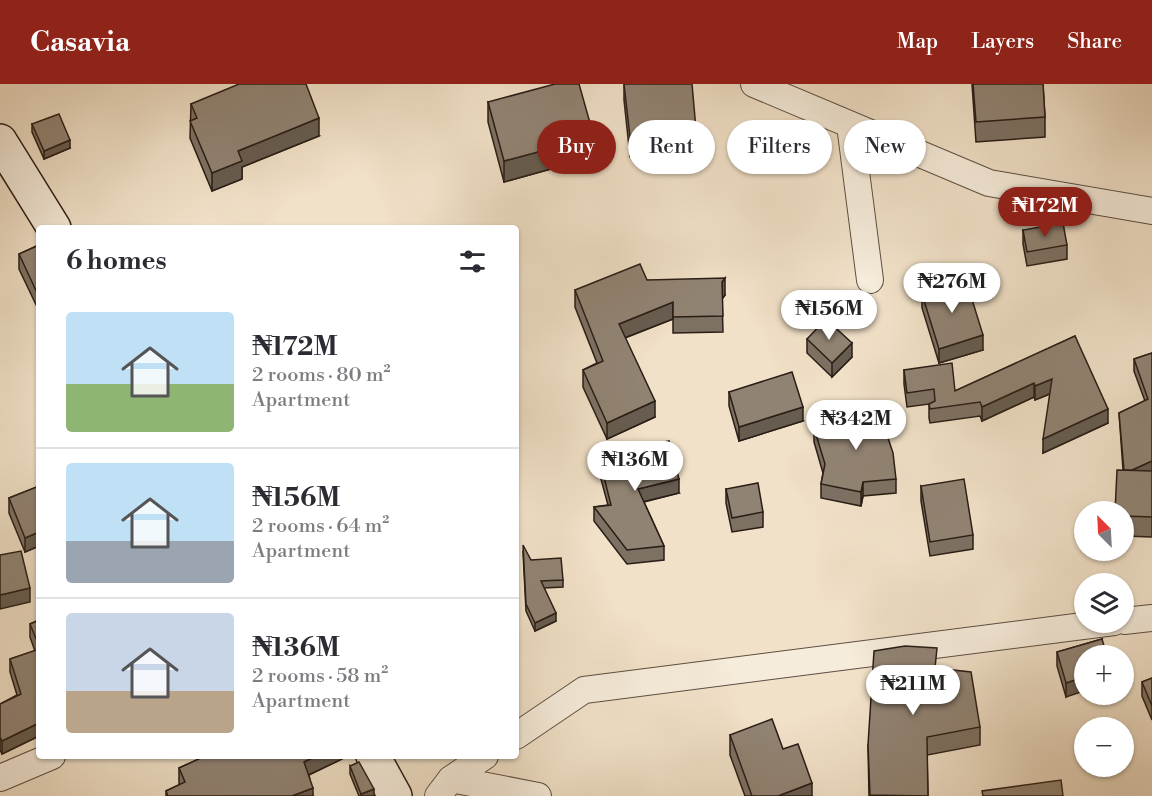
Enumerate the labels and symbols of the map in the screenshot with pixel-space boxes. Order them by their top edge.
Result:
pin: ₦172M [1003,187,1087,238]
pin: ₦276M [910,263,994,314]
pin: ₦156M [787,290,871,341]
pin: ₦342M [814,400,898,451]
pin: ₦136M [593,441,677,492]
north arrow [1074,501,1134,561]
pin: ₦211M [871,665,955,716]

